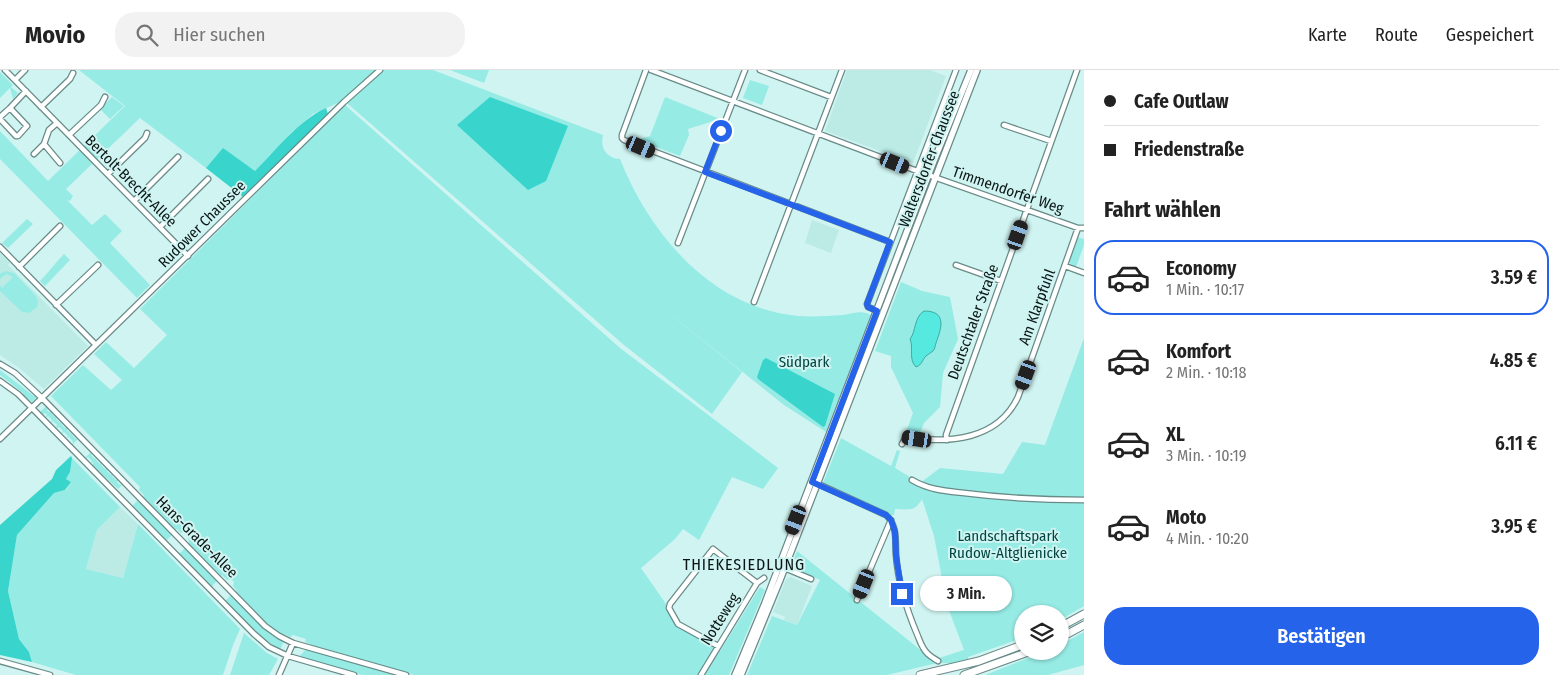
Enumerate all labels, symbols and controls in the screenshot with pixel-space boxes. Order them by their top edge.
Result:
search box [115,12,465,57]
text: Movio [25,21,85,49]
icon: search [133,21,161,49]
text: Hier suchen [173,23,266,46]
text: Karte [1308,24,1347,46]
text: Route [1375,24,1418,46]
text: Gespeichert [1446,24,1534,46]
street label: Waltersdorfer Chaussee [895,88,963,230]
text: Cafe Outlaw [1134,90,1229,113]
route start [710,120,732,142]
street label: Bertolt-Brecht-Allee [81,131,181,231]
car [624,134,657,160]
text: Friedenstraße [1134,138,1244,161]
car [878,150,911,176]
street label: Timmendorfer Weg [950,163,1066,217]
street label: Rudower Chaussee [155,177,249,271]
text: Fahrt wählen [1104,196,1221,223]
car [1006,218,1029,252]
icon: car [1106,255,1151,300]
text: Economy [1166,257,1236,280]
street label: Deutschtaler Straße [944,262,1002,382]
street label: Am Klarpfuhl [1015,266,1059,347]
text: 3.59 € [1491,266,1537,289]
text: 1 Min. · 10:17 [1166,280,1244,299]
icon: car [1106,338,1151,383]
text: Komfort [1166,340,1231,363]
text: 4.85 € [1490,349,1537,372]
park label: Südpark [779,353,829,371]
car [1013,358,1038,392]
text: 2 Min. · 10:18 [1166,363,1247,382]
icon: car [1106,421,1151,466]
text: XL [1166,423,1185,446]
car [901,429,932,449]
text: 6.11 € [1495,432,1537,455]
text: 3 Min. · 10:19 [1166,446,1246,465]
street label: Hans-Grade-Allee [152,492,242,582]
car [783,503,808,537]
icon: car [1106,504,1151,549]
text: Moto [1166,506,1206,529]
text: 3.95 € [1491,515,1537,538]
park label: Landschaftspark Rudow-Altglienicke [949,527,1067,562]
text: 4 Min. · 10:20 [1166,529,1249,548]
district label: THIEKESIEDLUNG [683,555,805,574]
car [851,567,876,601]
callout: 3 Min. [920,576,1012,612]
route end [891,583,913,605]
text: 3 Min. [947,584,985,603]
street label: Notteweg [697,590,743,648]
map controls [1014,605,1069,660]
button: layers [1014,605,1069,660]
button: Bestätigen [1104,607,1539,665]

